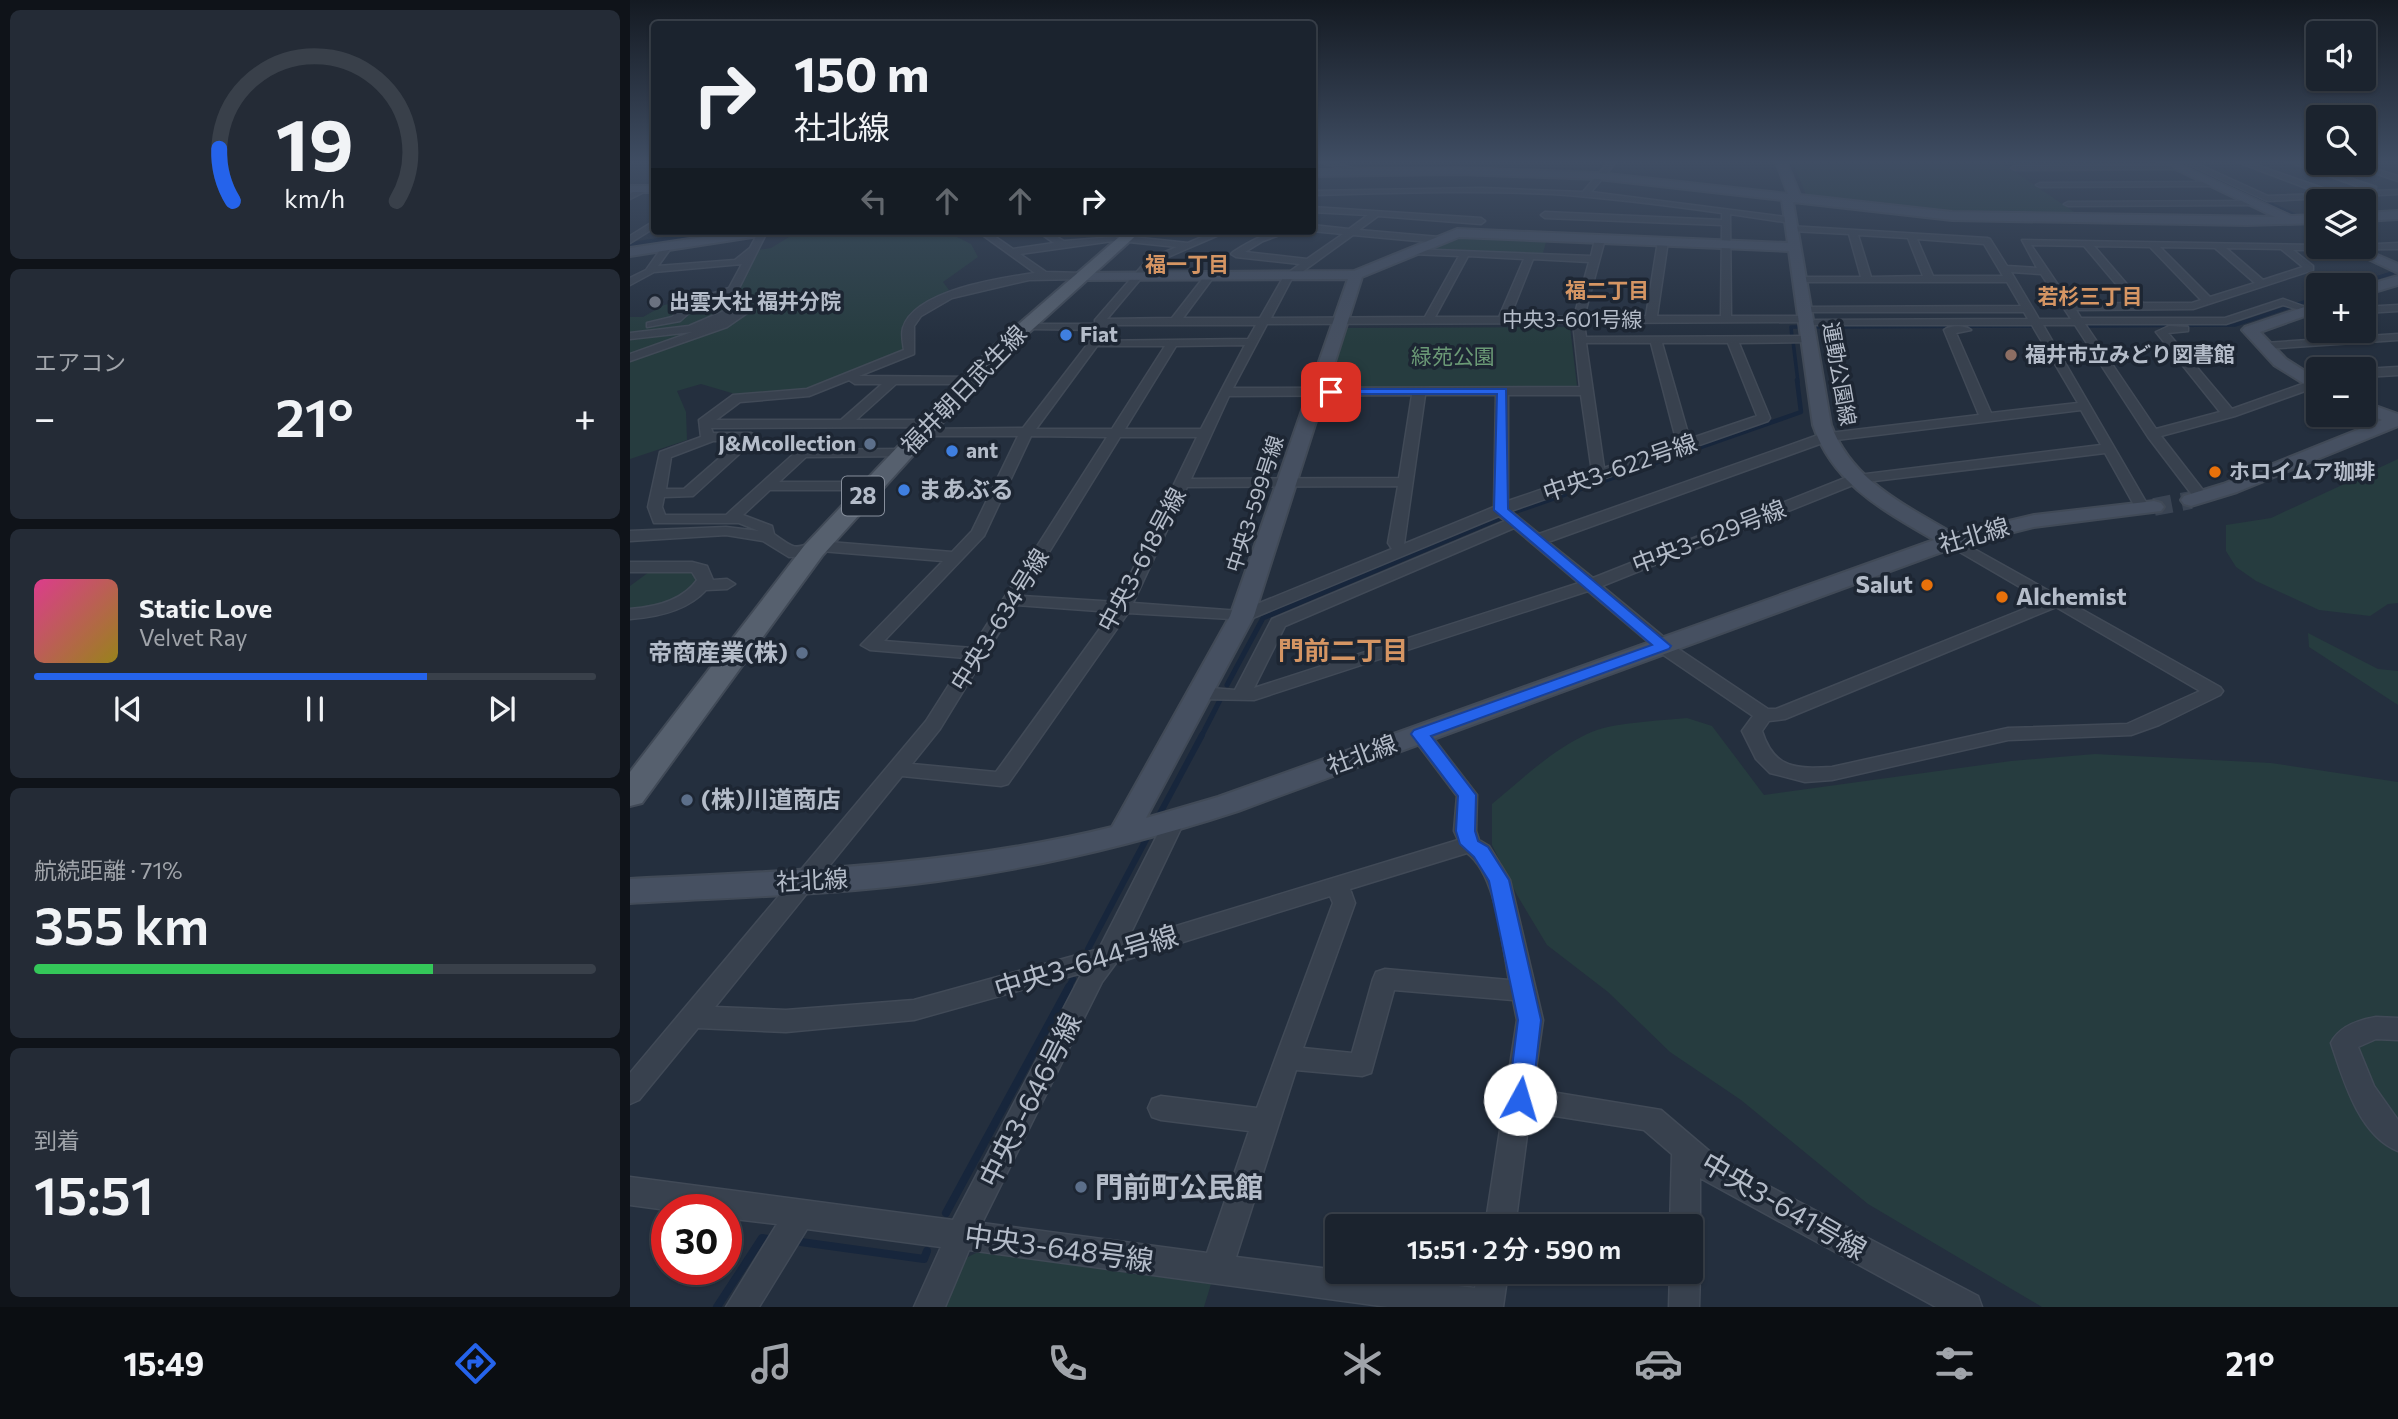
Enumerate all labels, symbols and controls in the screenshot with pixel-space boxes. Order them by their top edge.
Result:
map controls [2306,21,2376,427]
button: sound [2306,21,2376,91]
text: 150 m [794,42,929,102]
icon: right [679,49,770,140]
text: 19 [276,97,354,186]
button: search [2306,105,2376,175]
text: 社北線 [794,106,890,146]
icon: left [855,182,893,220]
icon: ahead [928,182,966,220]
icon: ahead [1001,182,1039,220]
icon: right [1074,182,1112,220]
text: km/h [285,183,345,213]
button: layers [2306,189,2376,259]
district label: 福一丁目 [1145,251,1229,276]
button: + [2306,273,2376,343]
district label: 福二丁目 [1565,277,1649,302]
district label: 若杉三丁目 [2038,283,2143,308]
place label: 出雲大社 福井分院 [669,288,841,313]
marker: 出雲大社 福井分院 [647,294,663,310]
street label: 中央3-601号線 [1502,306,1642,331]
street label: 福井朝日武生線 [894,318,1032,459]
street label: 運動公園線 [1819,320,1862,428]
place label: Fiat [1080,321,1118,346]
marker: Fiat [1058,327,1074,343]
place label: 福井市立みどり図書館 [2025,341,2235,366]
park label: 緑苑公園 [1411,343,1495,368]
marker: 福井市立みどり図書館 [2003,347,2019,363]
text: エアコン [34,348,126,376]
button: − [2306,357,2376,427]
pin [1301,362,1361,422]
icon: arrive [1312,373,1350,411]
text: 21° [275,384,354,448]
text: − [34,393,56,440]
text: + [574,393,596,440]
street label: 中央3-622号線 [1539,427,1700,506]
place label: J&Mcollection [718,430,856,455]
street label: 中央3-599号線 [1220,432,1287,575]
marker: J&Mcollection [862,436,878,452]
place label: ant [966,437,998,462]
marker: ant [944,443,960,459]
place label: ホロイムア珈琲 [2229,458,2376,483]
marker: ホロイムア珈琲 [2207,464,2223,480]
place label: まあぶる [918,474,1014,503]
road number: 28 [842,476,884,516]
marker: まあぶる [896,482,912,498]
street label: 中央3-618号線 [1090,482,1191,636]
street label: 中央3-629号線 [1628,493,1789,578]
street label: 社北線 [1935,511,2012,558]
street label: 中央3-634号線 [943,543,1054,696]
place label: Salut [1856,569,1913,598]
marker: Salut [1919,577,1935,593]
place label: Alchemist [2016,581,2127,610]
marker: Alchemist [1994,589,2010,605]
text: Static Love [139,592,272,623]
text: Velvet Ray [139,623,247,651]
district label: 門前二丁目 [1278,634,1408,665]
place label: 帝商産業(株) [648,637,788,666]
marker: 帝商産業(株) [794,645,810,661]
icon: previous [109,690,147,728]
icon: pause [296,690,334,728]
icon: next [483,690,521,728]
street label: 社北線 [1323,728,1400,780]
place label: (株)川道商店 [701,784,841,813]
marker: (株)川道商店 [679,792,695,808]
text: 航続距離 · 71% [34,856,182,884]
street label: 社北線 [775,863,849,896]
text: 355 km [34,892,209,956]
street label: 中央3-644号線 [990,917,1182,1005]
street label: 中央3-646号線 [971,1007,1088,1192]
position arrow [1483,1062,1557,1136]
text: 到着 [34,1126,80,1154]
street label: 中央3-641号線 [1696,1144,1873,1266]
text: 15:51 [34,1162,154,1226]
place label: 門前町公民館 [1095,1169,1263,1203]
marker: 門前町公民館 [1073,1179,1089,1195]
speed limit sign: 30 [651,1194,742,1285]
street label: 中央3-648号線 [962,1217,1156,1277]
text: 15:51 · 2 分 · 590 m [1407,1233,1621,1264]
icon: directions [451,1339,500,1388]
icon: music [747,1339,796,1388]
icon: phone [1043,1339,1092,1388]
icon: climate [1338,1339,1387,1388]
icon: car [1634,1339,1683,1388]
icon: filters [1930,1339,1979,1388]
text: 15:49 [123,1343,204,1383]
text: 21° [2226,1343,2275,1383]

